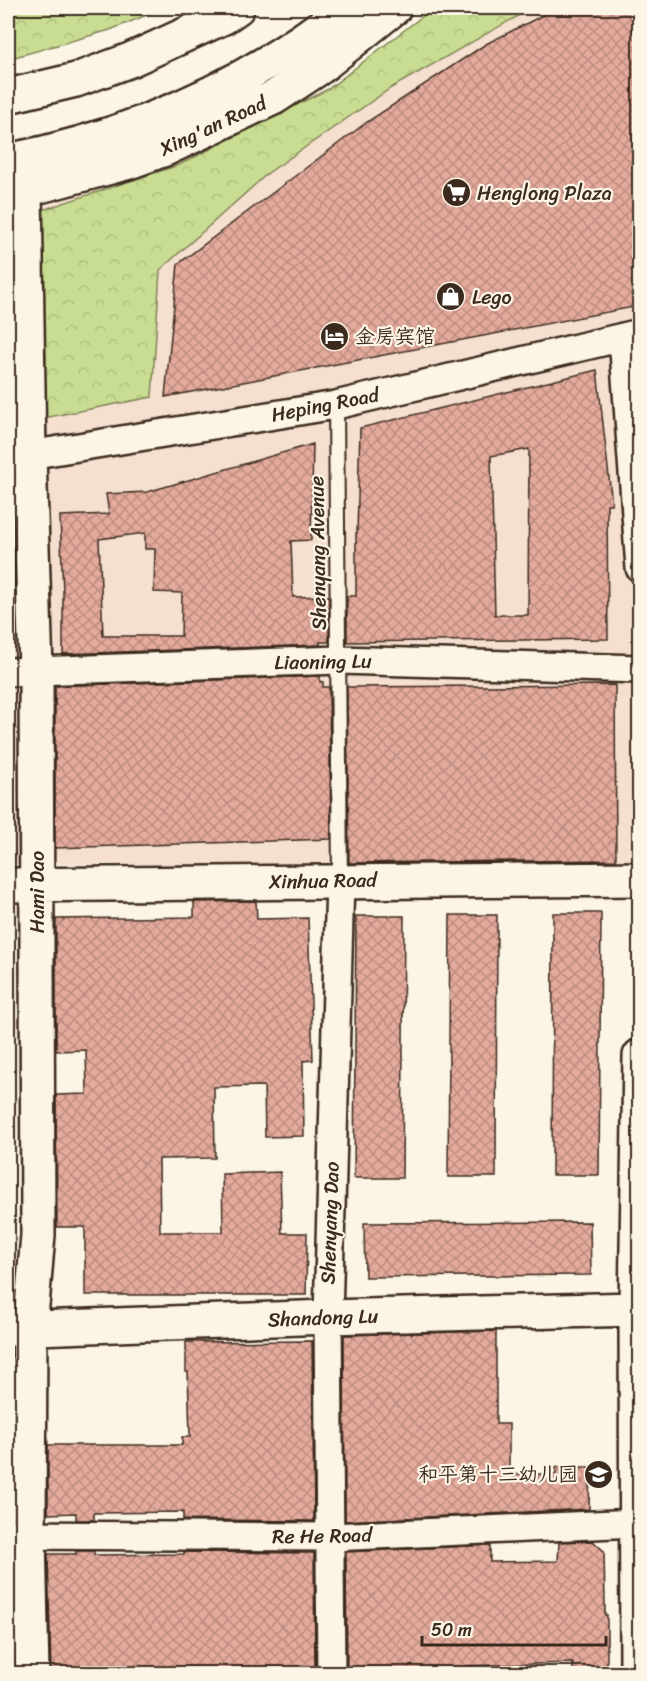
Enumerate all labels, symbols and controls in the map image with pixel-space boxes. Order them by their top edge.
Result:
street label: Xing'an Road [153,85,274,167]
place label: Henglong Plaza [477,176,612,211]
supermarket icon: Henglong Plaza [440,177,472,209]
place label: Lego [472,280,512,315]
shop icon: Lego [435,281,467,313]
place label: 金房宾馆 [355,319,435,354]
hotel icon: 金房宾馆 [318,320,350,352]
street label: Heping Road [268,377,383,433]
street label: Shenyang Avenue [299,476,337,630]
street label: Liaoning Lu [274,644,372,680]
street label: Hami Dao [20,851,55,933]
street label: Xinhua Road [268,863,379,899]
street label: Shenyang Dao [310,1161,350,1285]
street label: Shandong Lu [267,1299,379,1337]
place label: 和平第十三幼儿园 [418,1457,578,1492]
school or university icon: 和平第十三幼儿园 [583,1458,615,1490]
street label: Re He Road [272,1518,374,1554]
scale bar [422,1609,606,1647]
text: 50 m [431,1614,472,1646]

